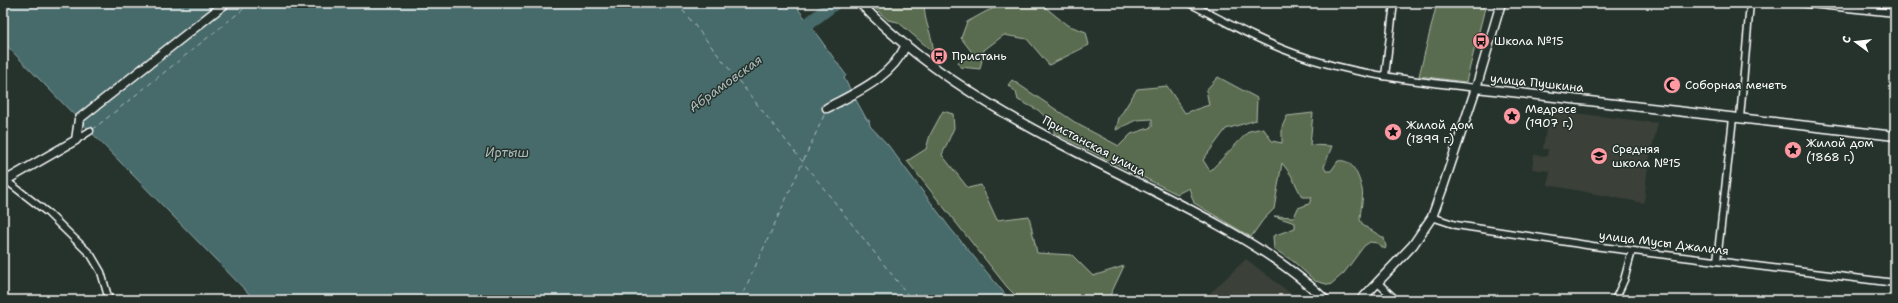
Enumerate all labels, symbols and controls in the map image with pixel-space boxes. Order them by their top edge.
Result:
north arrow [1836,22,1876,62]
bus stop icon: Школа №15 [1471,31,1491,51]
place label: Школа №15 [1494,33,1564,49]
text: С [1839,34,1855,45]
bus stop icon: Пристань [929,46,949,66]
place label: Пристань [952,48,1007,64]
water label: Абрамовская [685,51,765,116]
street label: улица Пушкина [1489,70,1585,96]
mosque icon: Соборная мечеть [1662,75,1682,95]
place label: Соборная мечеть [1685,77,1787,93]
place label: Медресе (1907 г.) [1525,101,1577,131]
place icon: Медресе (1907 г.) [1502,106,1522,126]
street label: Пристанская улица [1040,112,1149,180]
place label: Жилой дом (1899 г.) [1406,117,1474,147]
place icon: Жилой дом (1899 г.) [1383,122,1403,142]
place label: Жилой дом (1868 г.) [1806,135,1874,165]
place icon: Жилой дом (1868 г.) [1783,140,1803,160]
place label: Средняя школа №15 [1612,141,1681,171]
water label: Иртыш [485,144,529,161]
school or university icon: Средняя школа №15 [1589,146,1609,166]
street label: улица Мусы Джалиля [1598,227,1730,259]

